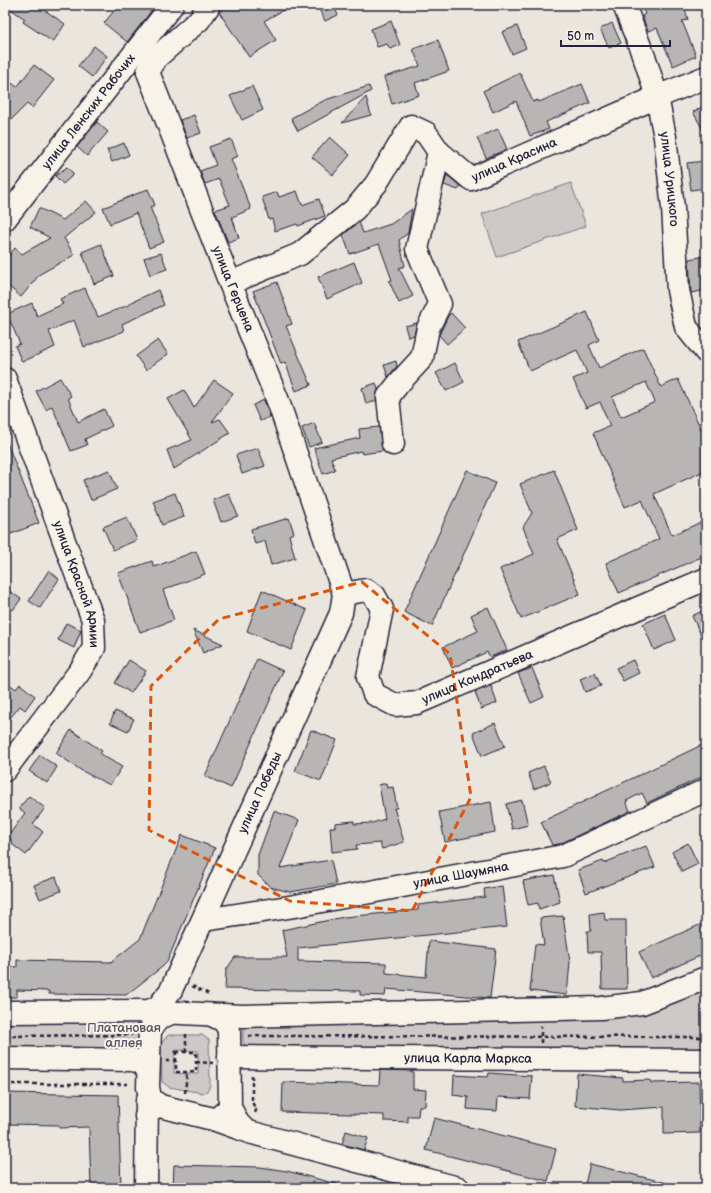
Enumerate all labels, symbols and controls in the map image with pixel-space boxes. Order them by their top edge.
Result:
scale bar [561,22,670,48]
text: 50 m [567,29,594,44]
street label: улица Ленских Рабочих [39,51,139,173]
street label: улица Урицкого [656,130,682,227]
street label: улица Красина [469,134,560,186]
street label: улица Герцена [209,244,258,335]
street label: улица Красной Армии [49,519,102,648]
street label: улица Кондратьева [420,646,536,708]
street label: улица Победы [235,749,285,836]
street label: улица Шаумяна [412,858,510,892]
park label: Платановая аллея [87,1020,161,1051]
street label: улица Карла Маркса [404,1050,532,1067]

